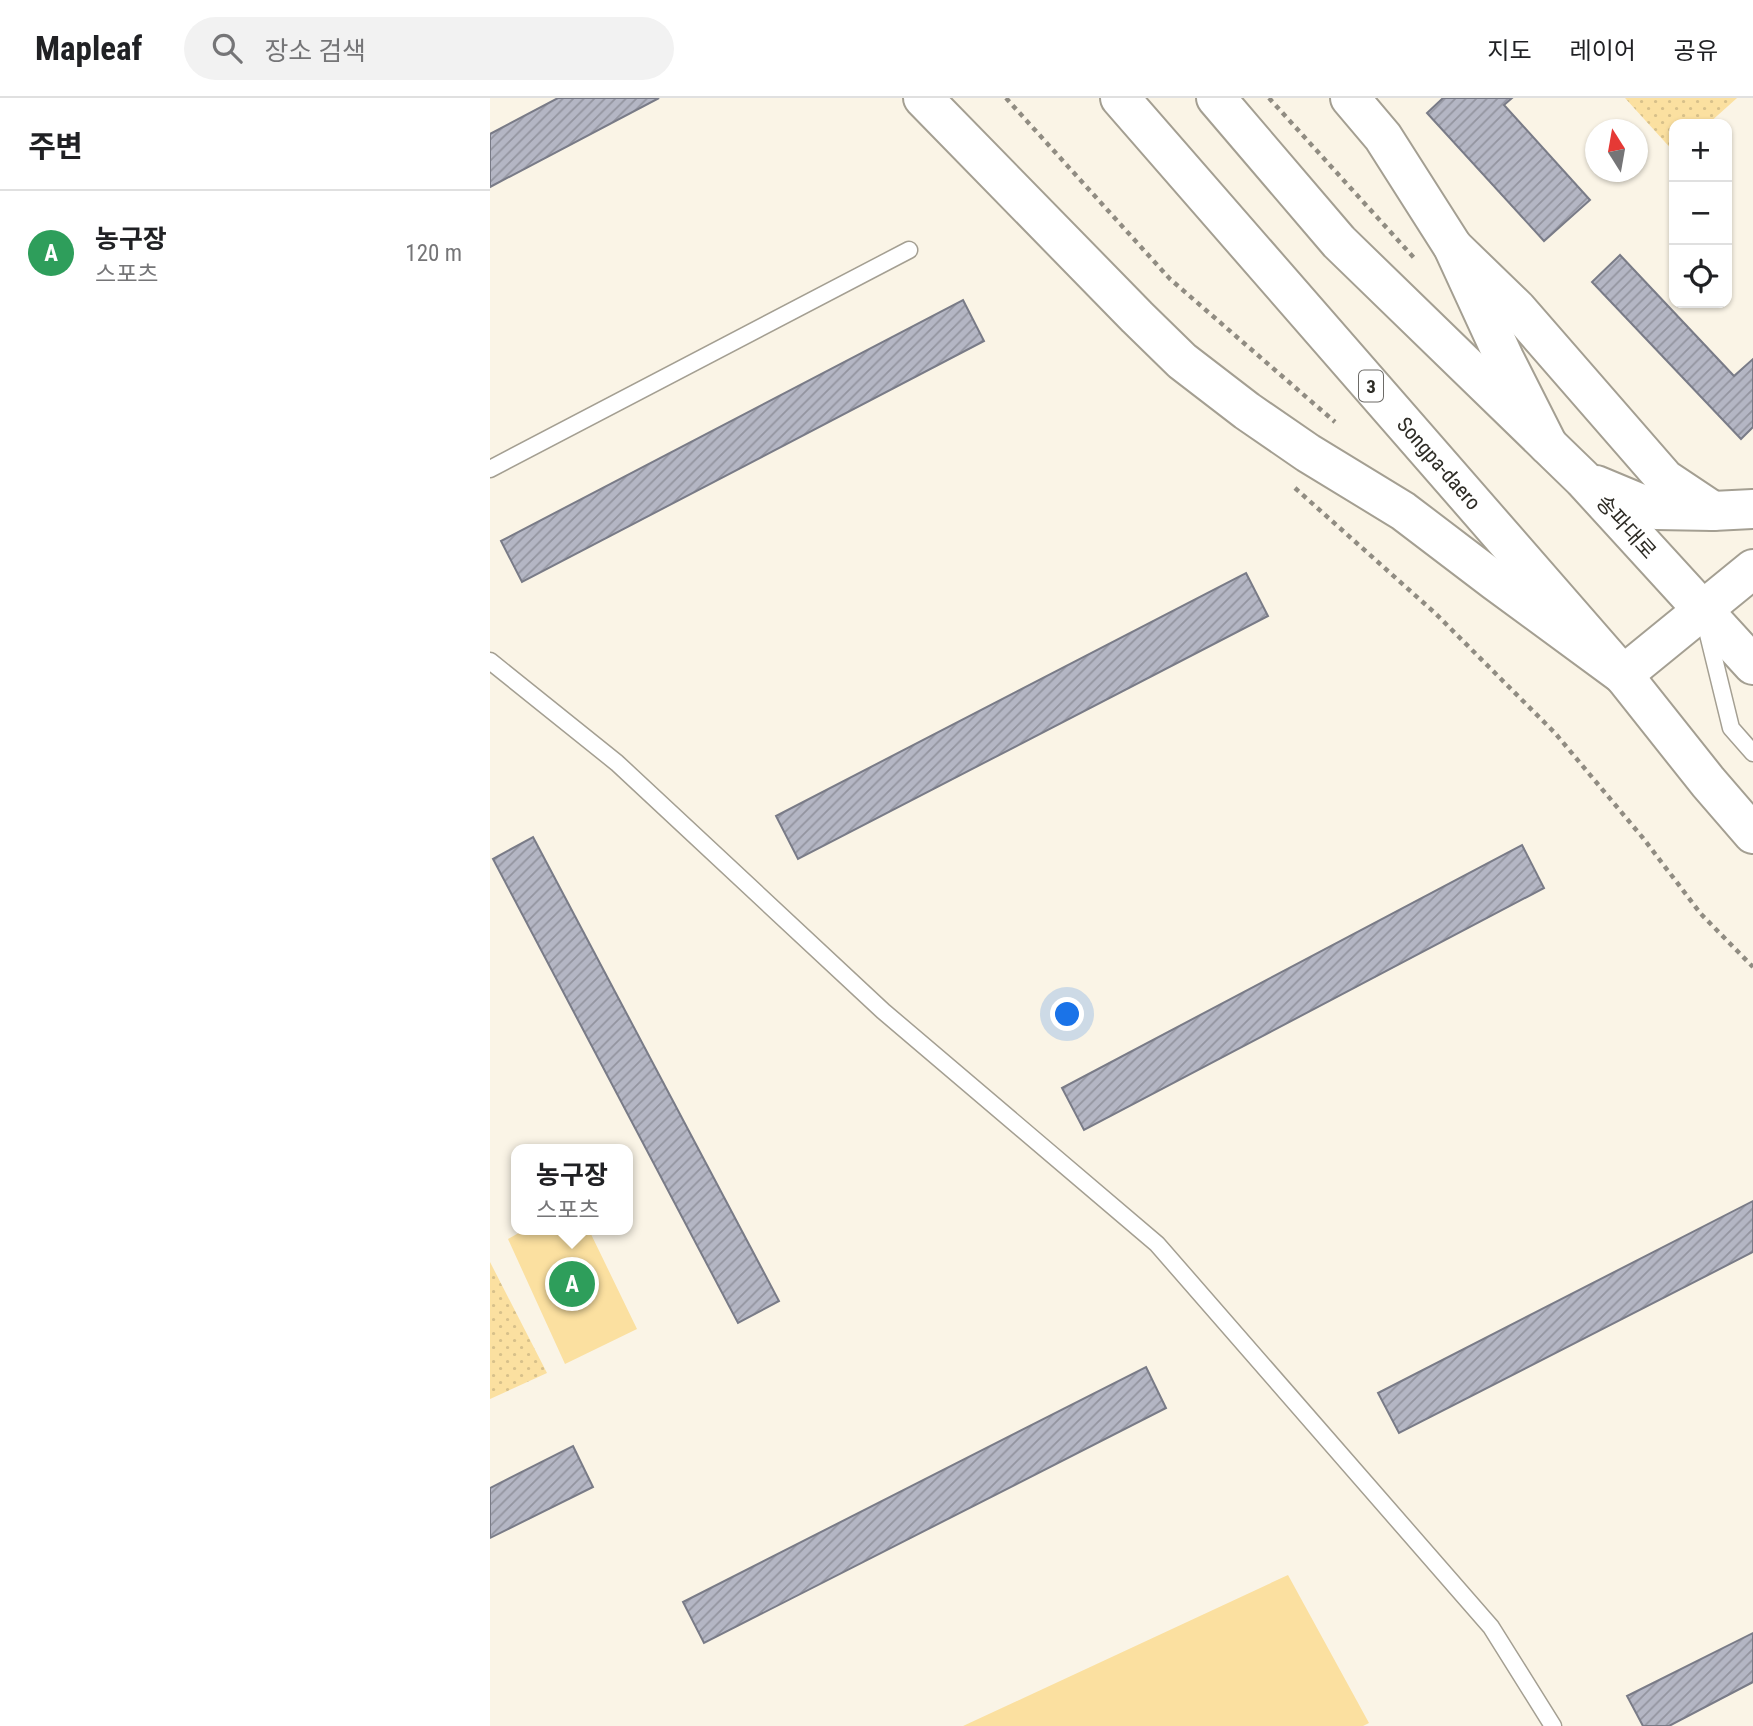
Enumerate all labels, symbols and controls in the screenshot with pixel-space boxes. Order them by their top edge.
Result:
search box [184,17,674,80]
text: Mapleaf [35,29,142,68]
icon: search [208,29,246,67]
text: 장소 검색 [264,36,366,66]
text: 지도 [1487,37,1532,65]
text: 레이어 [1570,37,1636,65]
text: 공유 [1674,37,1718,65]
north arrow [1585,119,1648,182]
map controls [1669,119,1732,308]
button: + [1669,119,1732,182]
text: 주변 [28,129,83,164]
button: − [1669,182,1732,245]
text: 농구장 [95,224,167,254]
text: A [44,240,58,267]
text: 120 m [405,240,462,267]
button: locate [1669,245,1732,308]
text: 스포츠 [95,261,158,288]
road number: 3 [1359,370,1383,402]
street label: Songpa-daero [1392,412,1485,515]
street label: 송파대로 [1591,490,1661,564]
your location [1050,997,1084,1031]
popup [511,1144,633,1235]
text: 농구장 [536,1160,608,1190]
text: 스포츠 [536,1197,600,1224]
pin: A [549,1258,595,1310]

